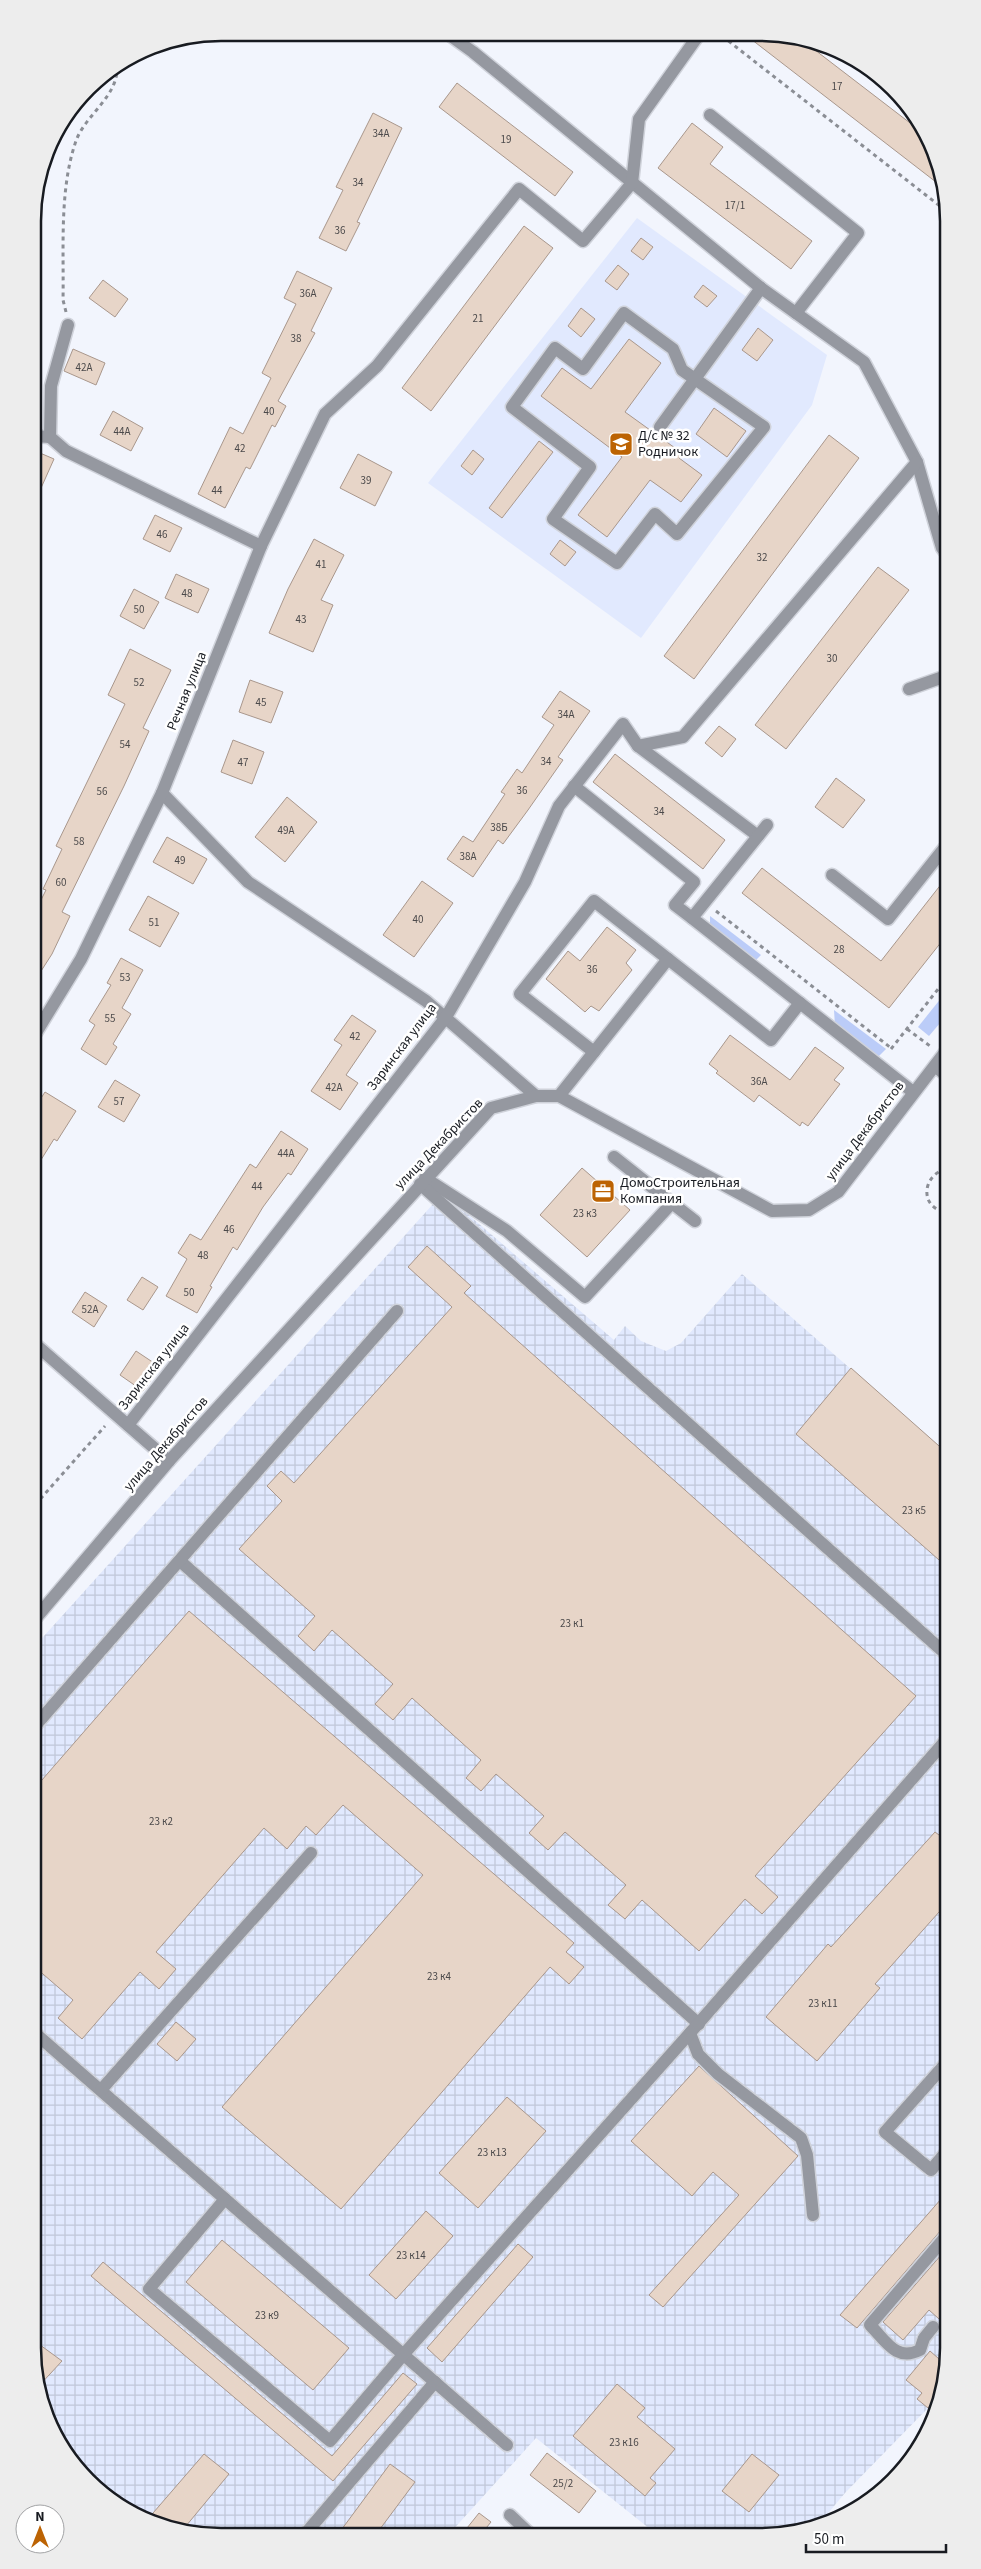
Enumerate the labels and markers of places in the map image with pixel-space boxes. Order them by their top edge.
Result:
place label: Д/с № 32 Родничок [638,426,698,462]
school or university icon: Д/с № 32 Родничок [608,431,634,457]
place label: ДомоСтроительная Компания [620,1173,740,1209]
office icon: ДомоСтроительная Компания [590,1178,616,1204]

